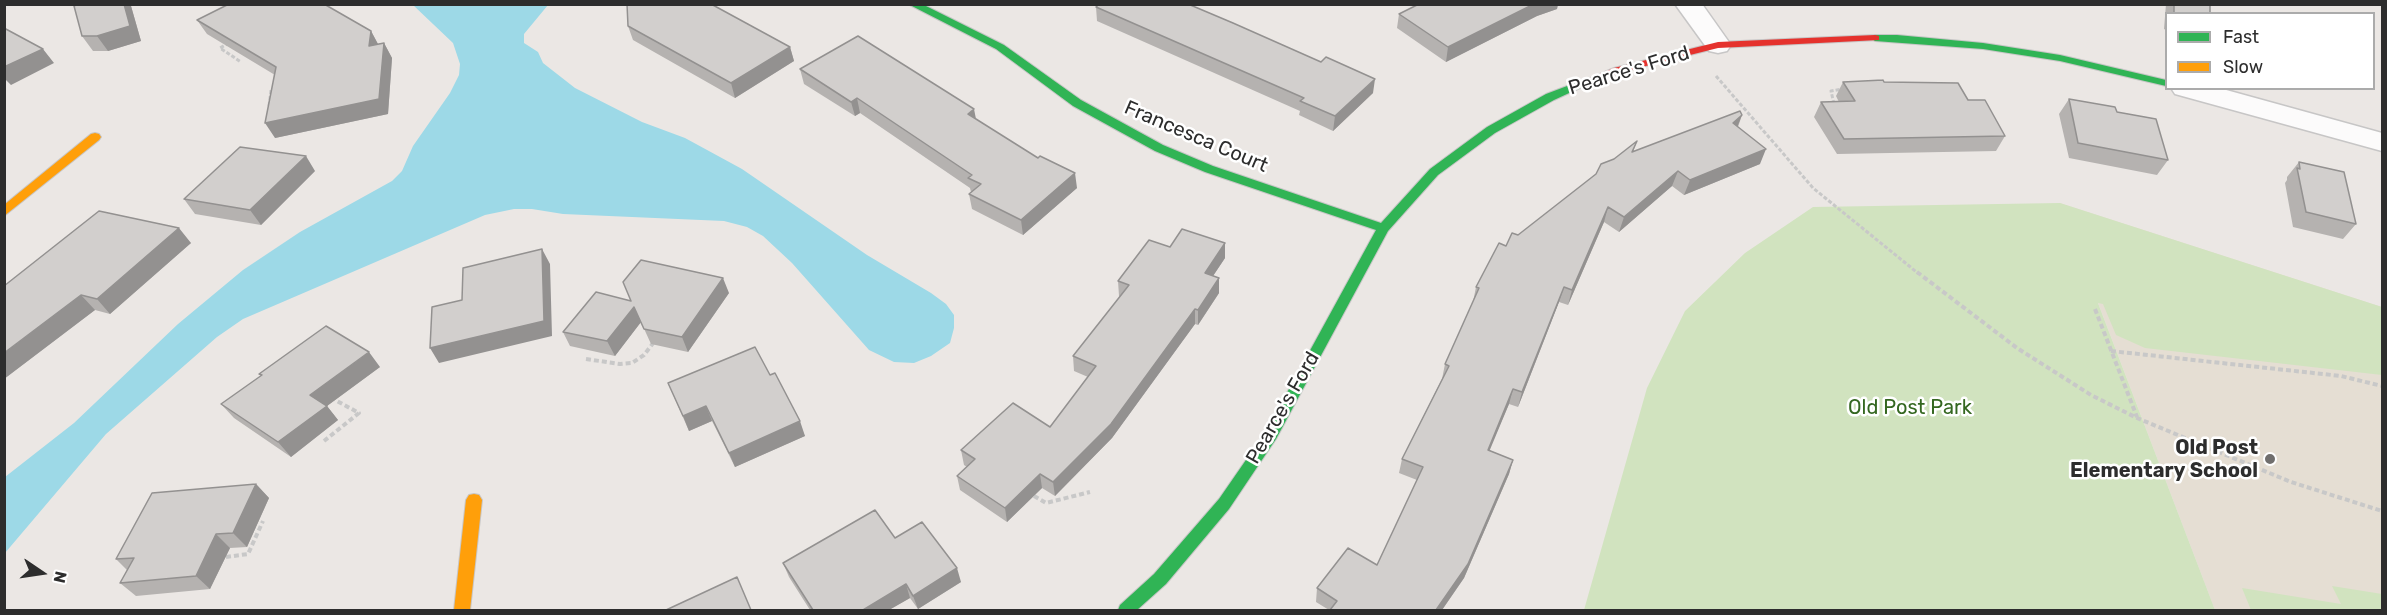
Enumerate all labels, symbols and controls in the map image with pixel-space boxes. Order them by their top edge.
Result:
legend [2165,12,2375,90]
text: Fast [2223,26,2259,48]
street label: Pearce's Ford [1566,41,1692,101]
text: Slow [2223,56,2263,78]
street label: Francesca Court [1121,96,1271,178]
street label: Pearce's Ford [1241,348,1325,468]
park label: Old Post Park [1848,396,1972,420]
place label: Old Post Elementary School [2070,436,2258,483]
marker: Old Post Elementary School [2263,452,2277,466]
north arrow [12,543,72,603]
text: N [49,569,71,585]

